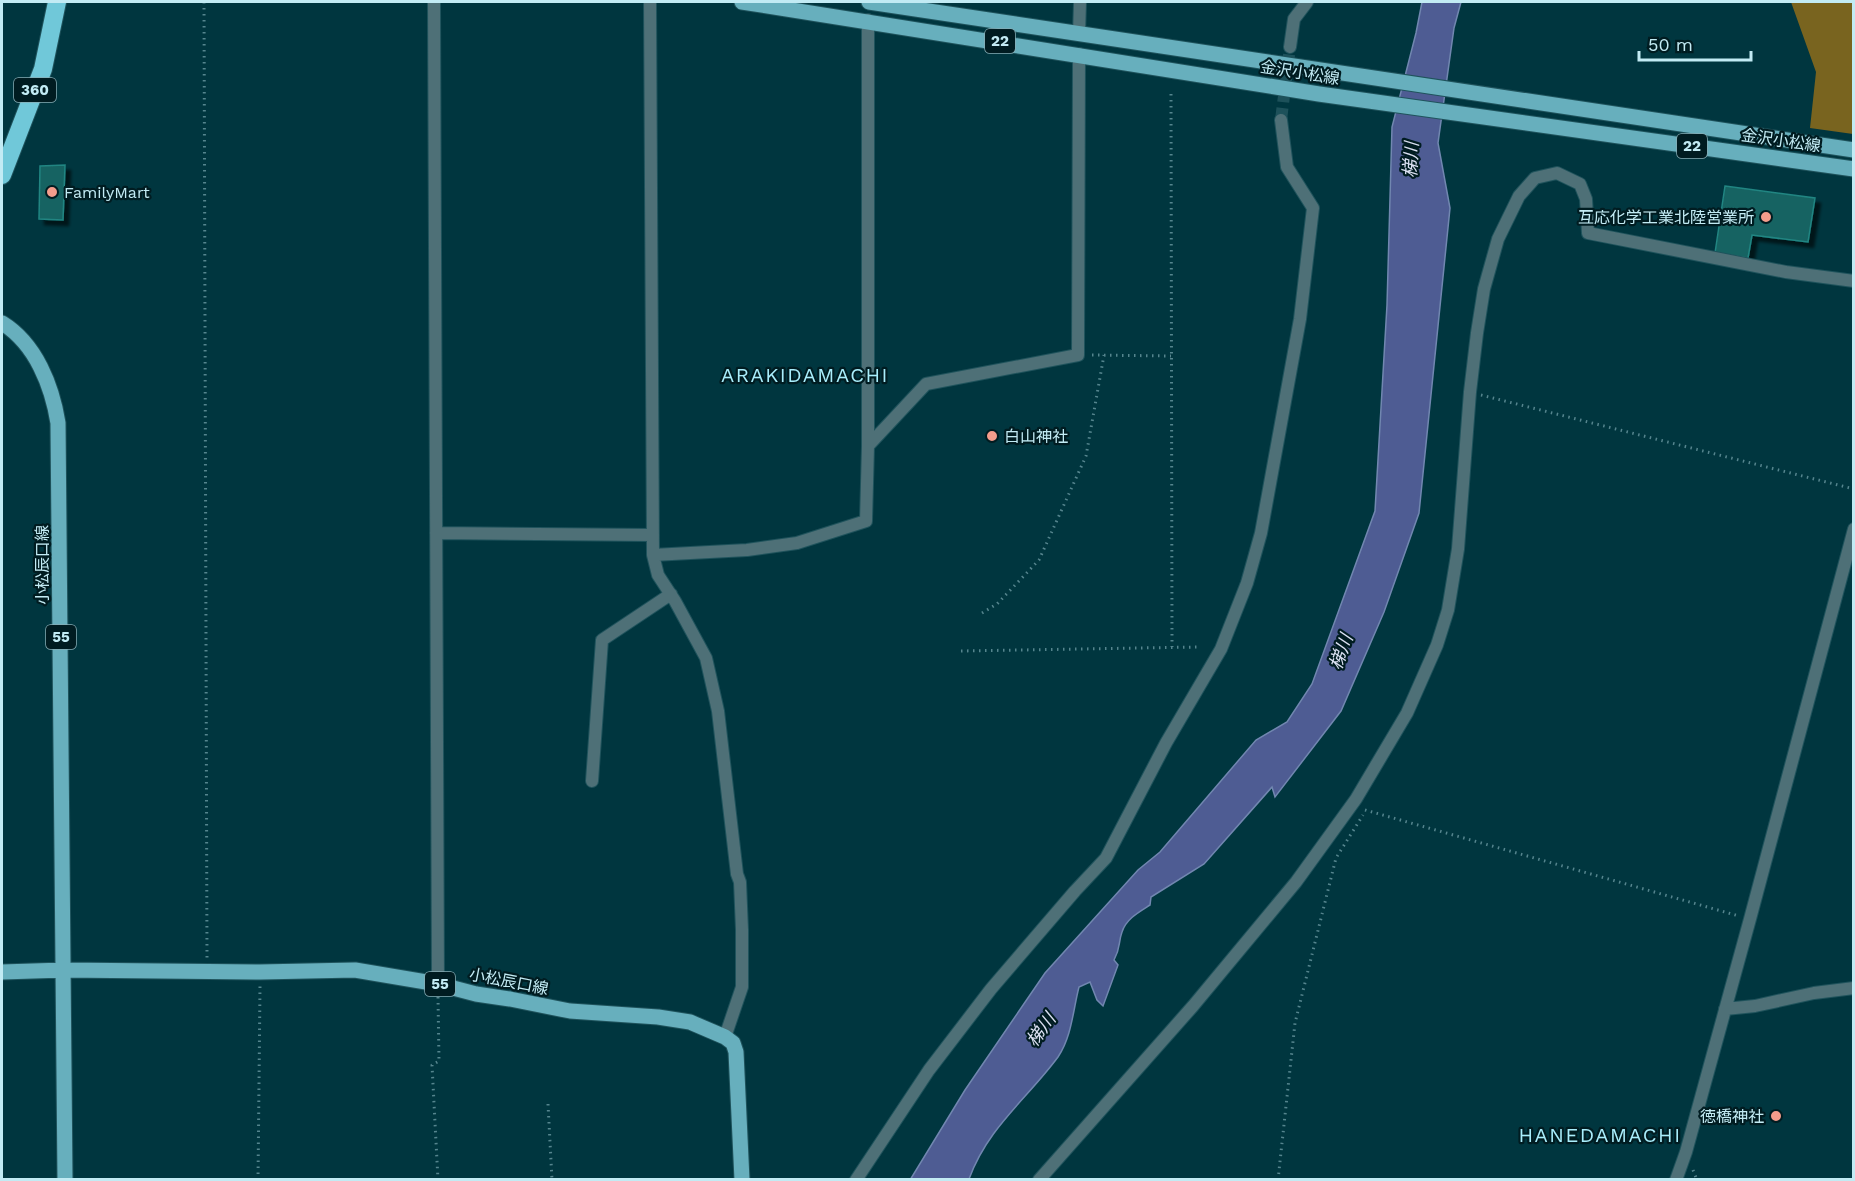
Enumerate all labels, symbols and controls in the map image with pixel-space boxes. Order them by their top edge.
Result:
scale bar [1639,24,1752,62]
road number: 22 [985,29,1015,53]
text: 50 m [1648,34,1693,55]
street label: 金沢小松線 [1259,57,1341,88]
road number: 360 [14,78,56,102]
street label: 金沢小松線 [1740,126,1822,155]
road number: 22 [1677,134,1707,158]
water label: 梯川 [1399,139,1422,178]
place label: FamilyMart [64,183,150,202]
marker: FamilyMart [45,185,59,199]
place label: 互応化学工業北陸営業所 [1578,208,1754,227]
marker: 互応化学工業北陸営業所 [1759,210,1773,224]
district label: ARAKIDAMACHI [721,363,889,387]
place label: 白山神社 [1004,427,1068,446]
marker: 白山神社 [985,429,999,443]
street label: 小松辰口線 [33,525,52,605]
road number: 55 [46,625,76,649]
water label: 梯川 [1325,629,1357,672]
street label: 小松辰口線 [468,965,550,998]
road number: 55 [425,972,455,996]
water label: 梯川 [1022,1007,1061,1050]
place label: 徳橋神社 [1700,1107,1764,1126]
marker: 徳橋神社 [1769,1109,1783,1123]
district label: HANEDAMACHI [1518,1123,1682,1147]

